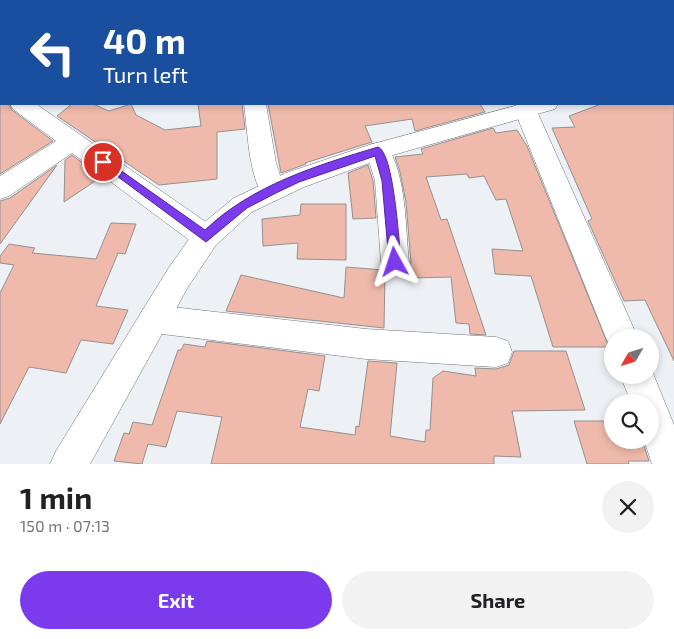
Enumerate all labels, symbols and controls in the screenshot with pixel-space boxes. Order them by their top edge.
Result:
text: 40 m [103,19,186,61]
icon: left [20,20,85,85]
text: Turn left [103,61,188,87]
pin [82,141,124,183]
icon: arrive [89,148,117,176]
position arrow [368,235,420,287]
north arrow [604,329,659,384]
map controls [604,329,659,449]
button: search [604,394,659,449]
text: 1 min [20,479,92,515]
button: close [602,481,654,533]
text: 150 m · 07:13 [20,516,110,535]
button: Exit [20,571,332,629]
button: Share [342,571,654,629]

